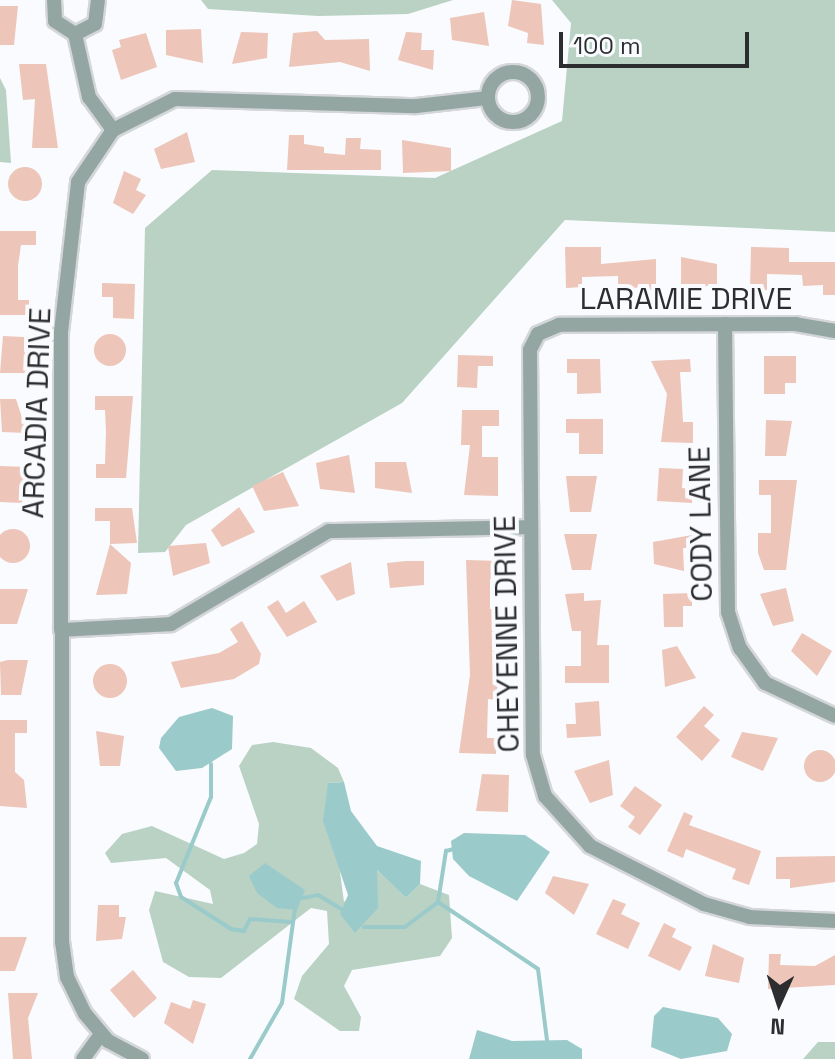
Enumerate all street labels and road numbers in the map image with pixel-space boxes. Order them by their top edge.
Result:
street label: LARAMIE DRIVE [580,281,792,317]
street label: ARCADIA DRIVE [15,307,59,519]
street label: CODY LANE [682,446,720,602]
street label: CHEYENNE DRIVE [487,515,527,753]

